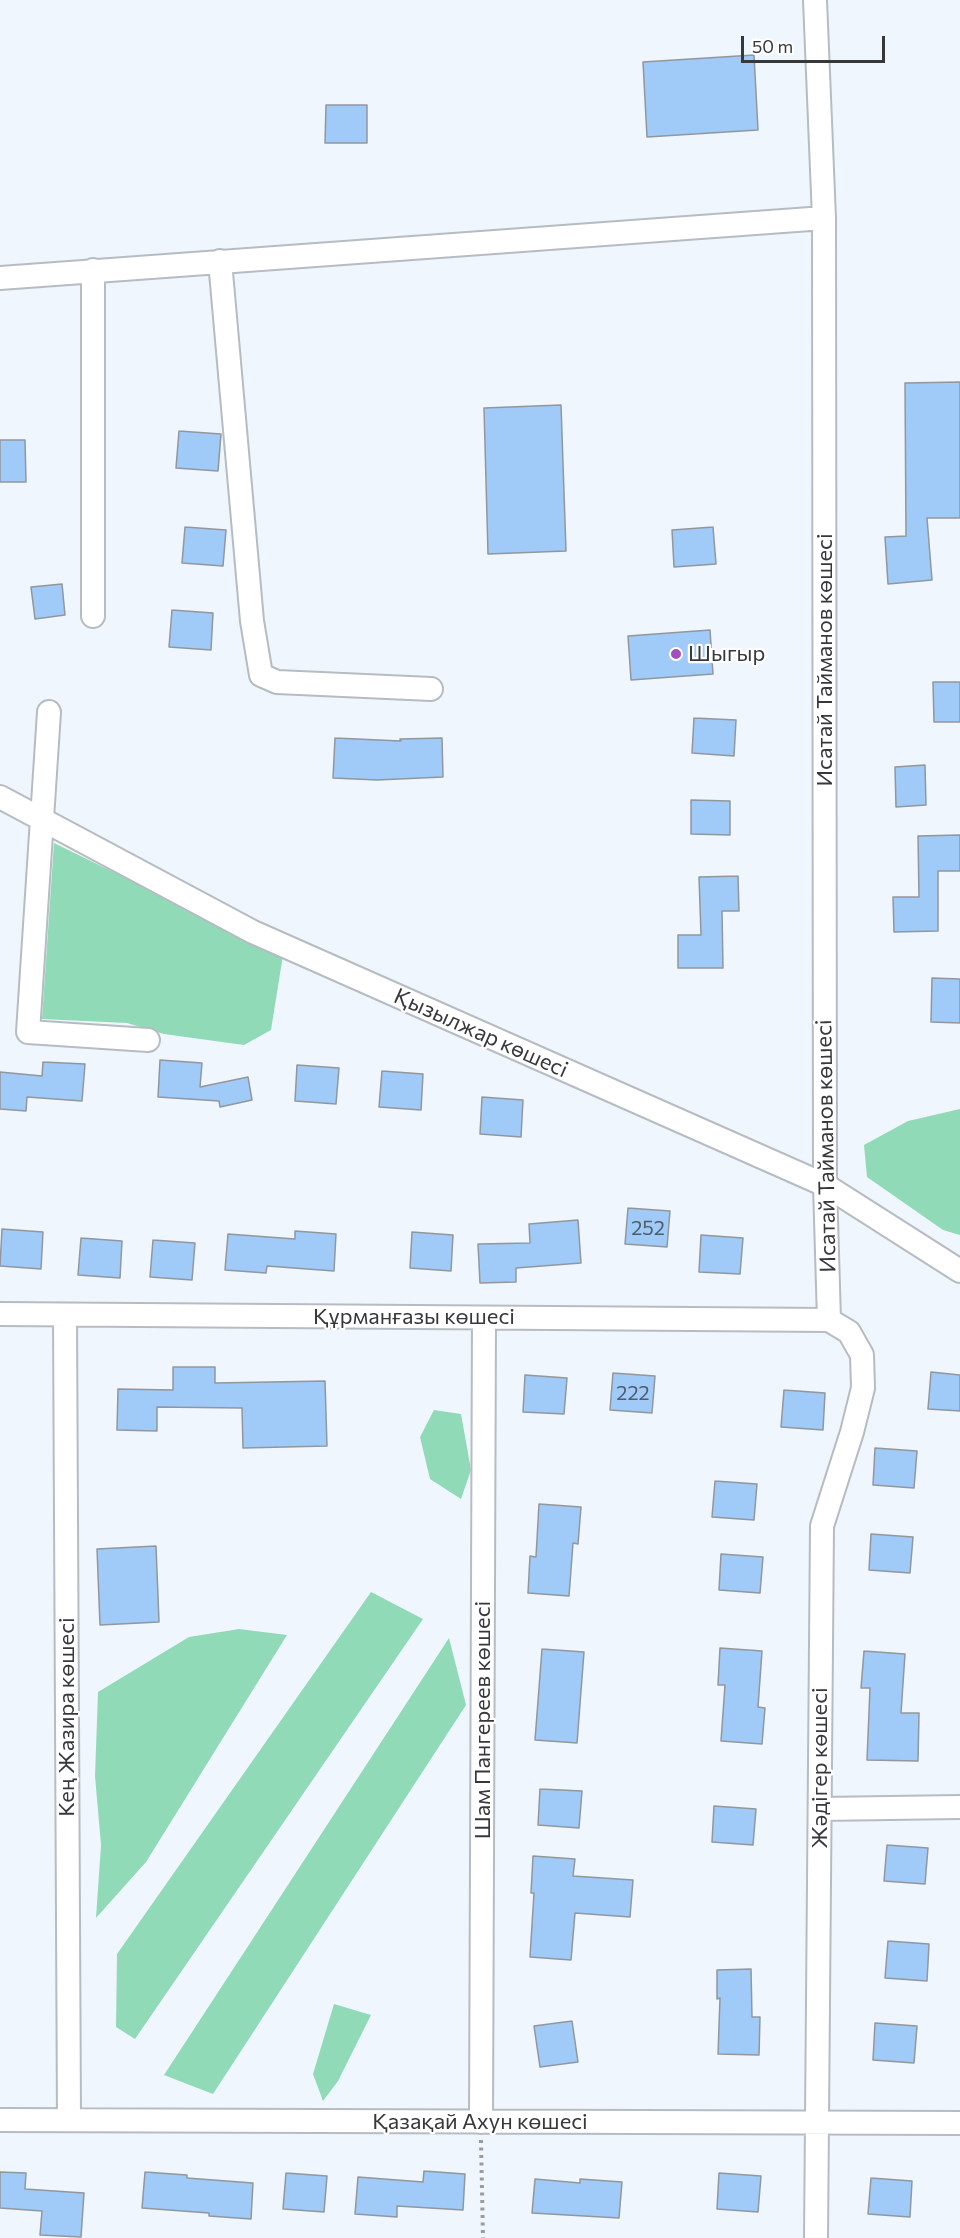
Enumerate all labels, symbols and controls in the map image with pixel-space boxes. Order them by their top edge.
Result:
scale bar [744,24,888,62]
text: 50 m [752,35,793,57]
street label: Исатай Тайманов көшесі [812,533,838,787]
place label: Шыгыр [688,641,765,667]
marker: Шыгыр [669,647,683,661]
street label: Қызылжар көшесі [390,983,572,1083]
street label: Исатай Тайманов көшесі [811,1019,841,1273]
house number: 252 [631,1216,665,1240]
street label: Құрманғазы көшесі [313,1304,515,1330]
house number: 222 [616,1381,650,1405]
street label: Шам Пангереев көшесі [470,1601,496,1839]
street label: Кең Жазира көшесі [54,1617,80,1817]
street label: Жәдігер көшесі [807,1687,833,1849]
street label: Қазақай Ахун көшесі [372,2109,588,2135]

